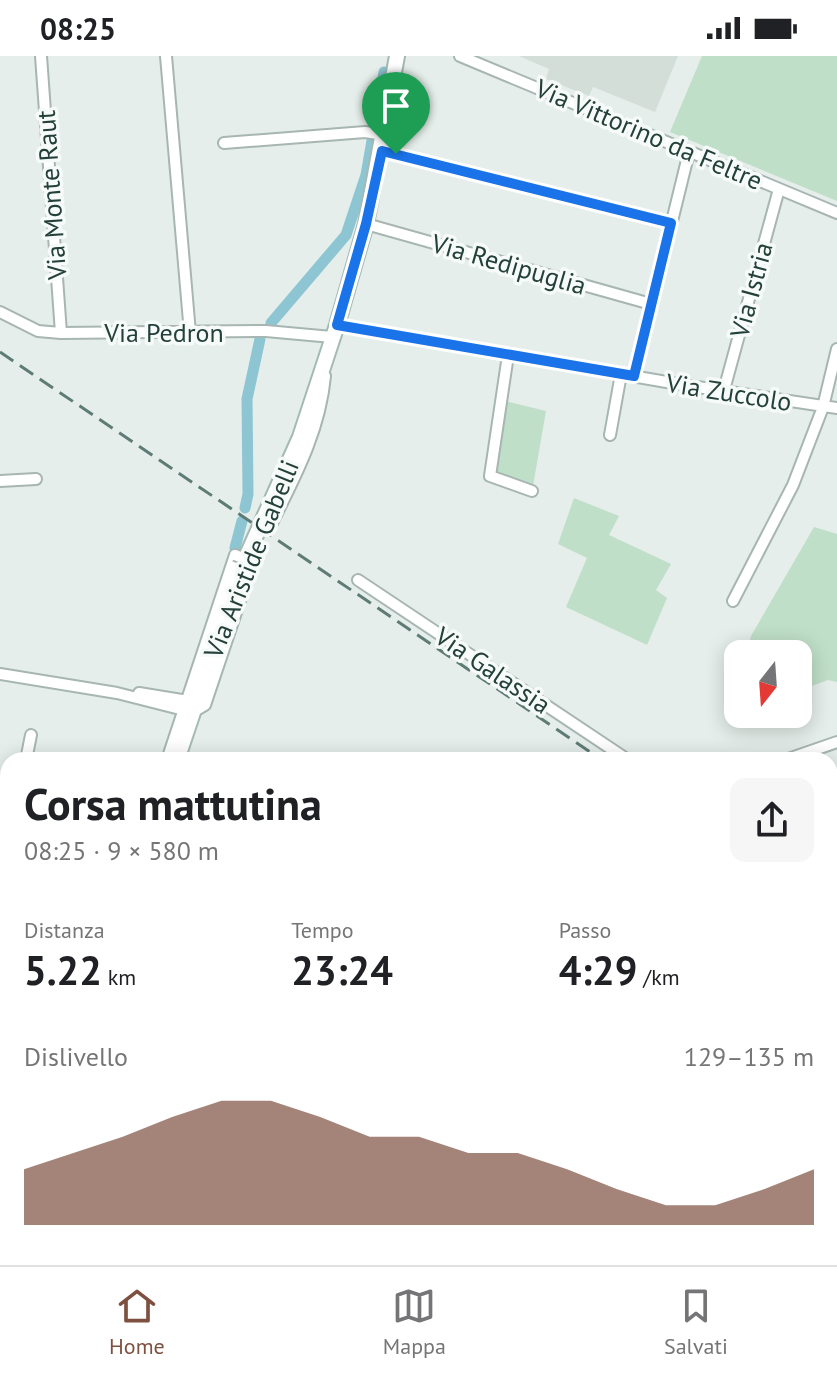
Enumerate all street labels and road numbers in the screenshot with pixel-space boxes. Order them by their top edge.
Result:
street label: Via Vittorino da Feltre [529,71,768,197]
street label: Via Monte Raut [29,109,73,282]
street label: Via Redipuglia [427,226,590,302]
street label: Via Istria [722,239,780,342]
street label: Via Pedron [103,316,224,349]
street label: Via Zuccolo [663,366,794,418]
street label: Via Aristide Gabelli [196,455,306,664]
street label: Via Galassia [428,619,557,721]

